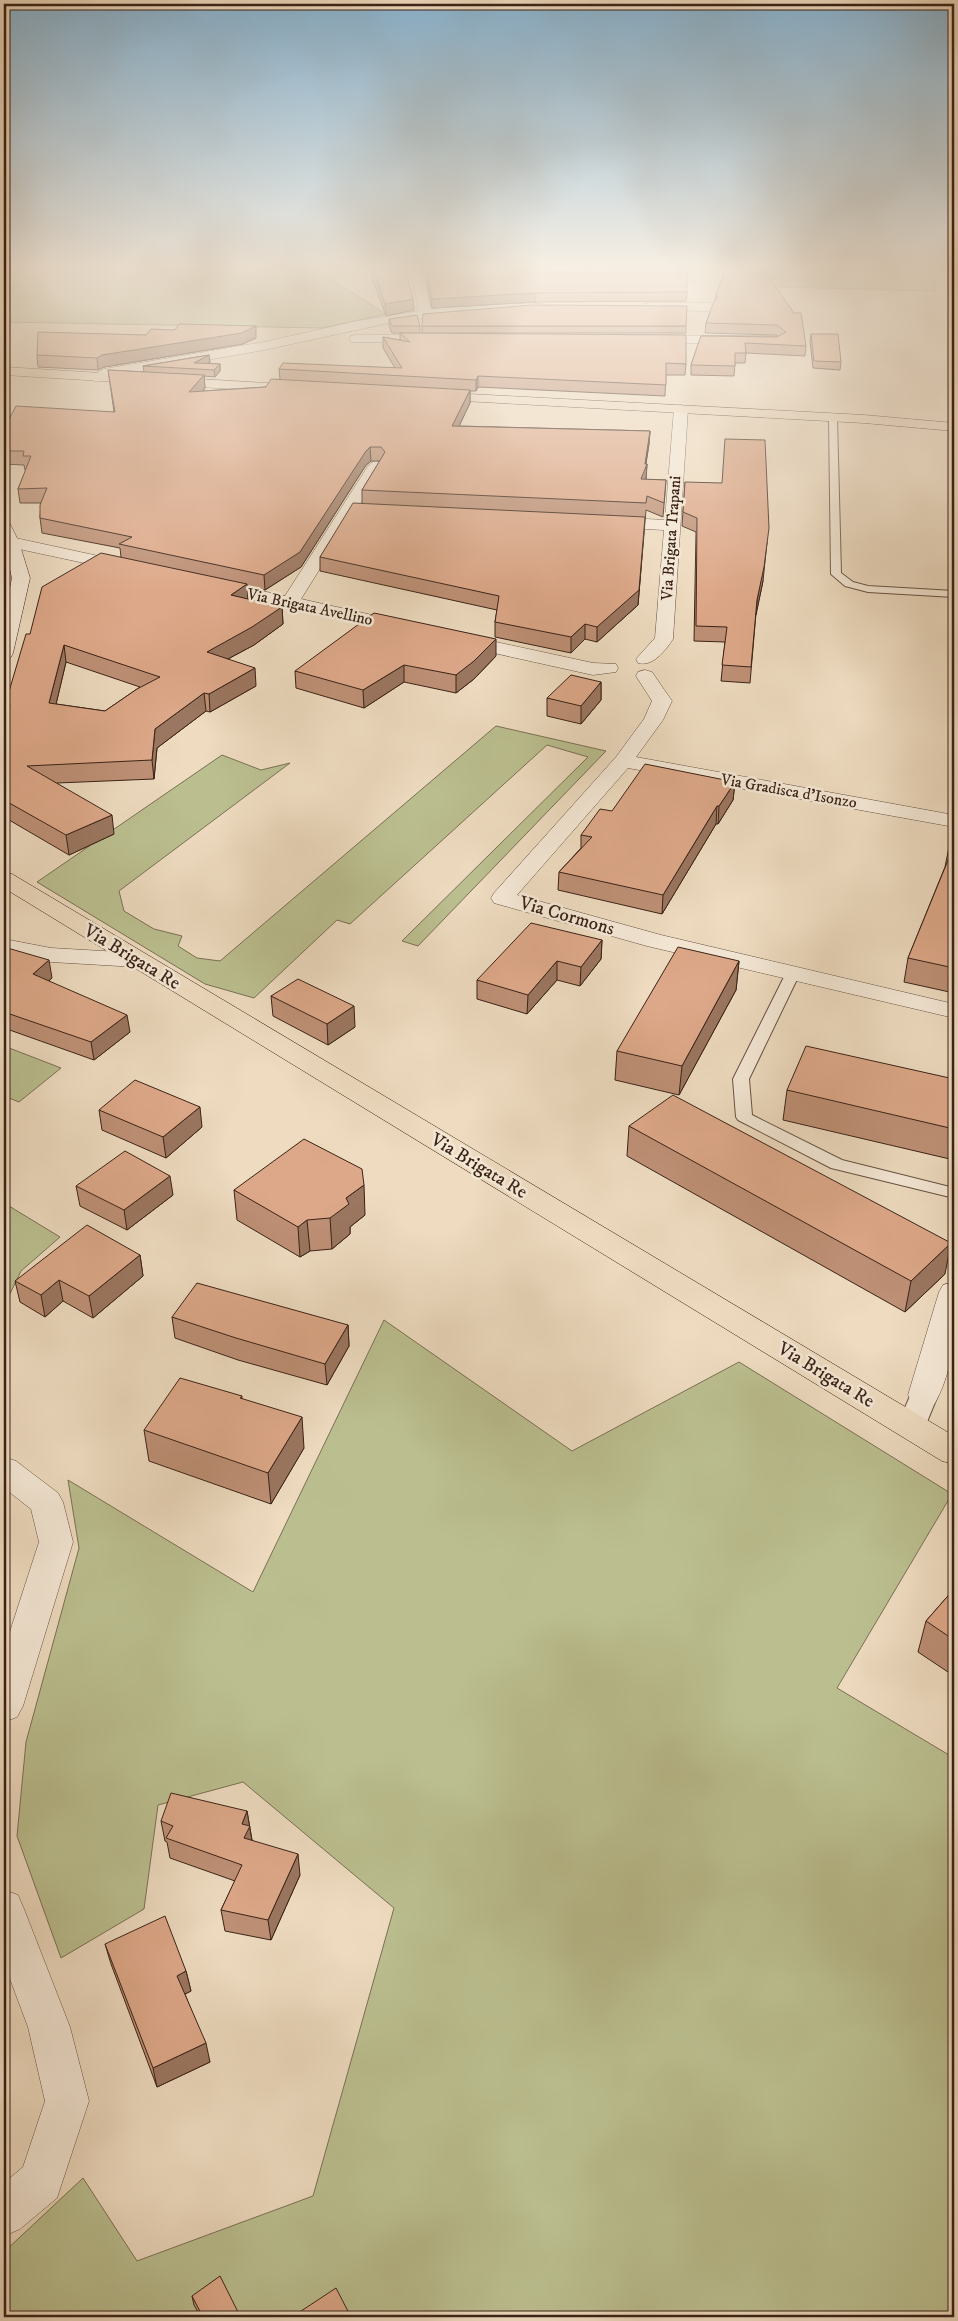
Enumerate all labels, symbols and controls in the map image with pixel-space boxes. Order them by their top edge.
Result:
street label: Via Brigata Trapani [657,475,685,602]
street label: Via Brigata Avellino [244,584,375,630]
street label: Via Gradisca d'Isonzo [718,769,859,813]
street label: Via Cormons [516,891,617,940]
street label: Via Brigata Re [79,919,185,995]
street label: Via Brigata Re [426,1128,532,1204]
street label: Via Brigata Re [773,1337,879,1413]

